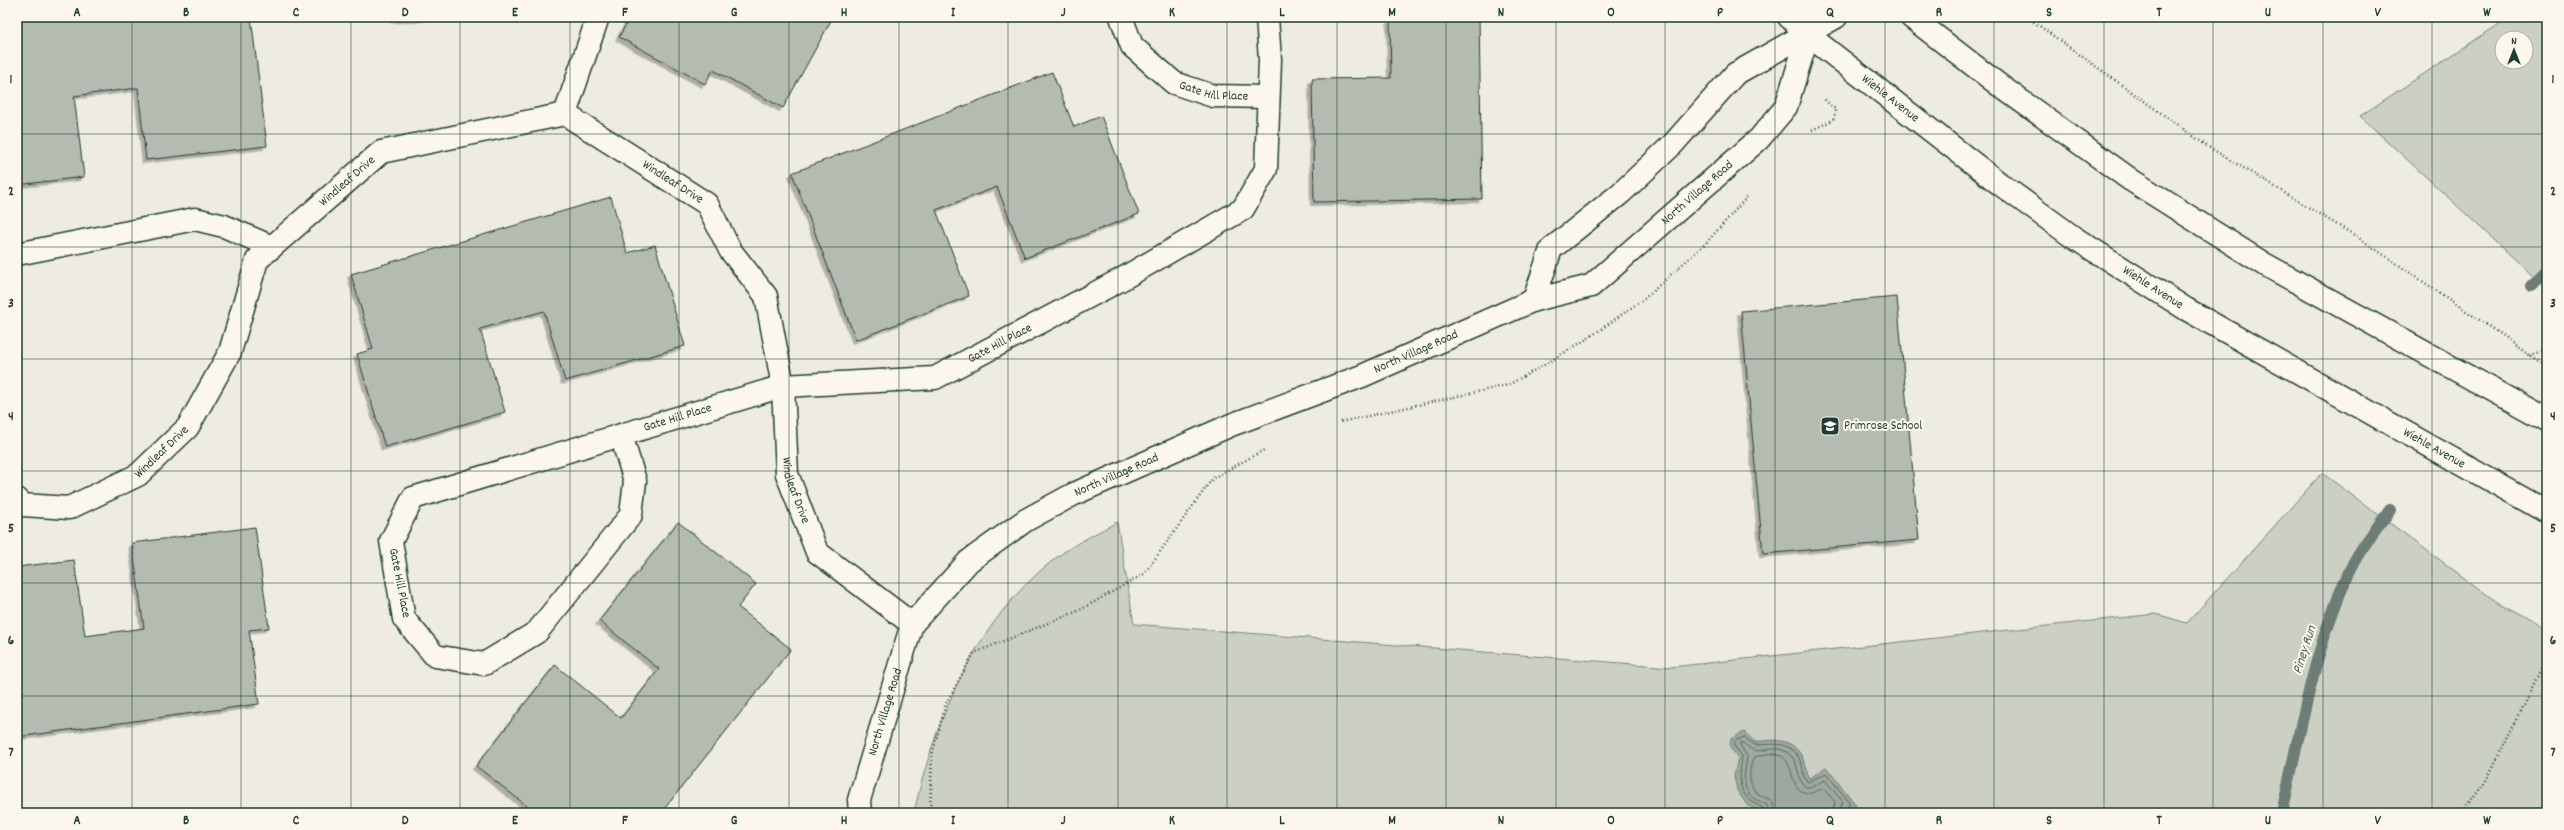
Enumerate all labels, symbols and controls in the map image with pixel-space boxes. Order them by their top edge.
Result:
text: A [73,4,81,23]
text: B [183,4,189,23]
text: C [293,4,300,23]
text: D [402,4,409,23]
text: E [512,4,519,23]
text: F [622,4,628,23]
text: G [731,4,738,23]
text: H [841,4,848,23]
text: I [951,4,956,23]
text: J [1061,4,1066,23]
text: K [1169,4,1175,23]
text: L [1279,4,1285,23]
text: M [1388,4,1396,23]
text: N [1498,4,1504,23]
text: O [1607,4,1615,23]
text: P [1717,4,1723,23]
text: Q [1826,4,1834,23]
text: R [1936,4,1942,23]
text: S [2046,4,2052,23]
text: T [2156,4,2162,23]
text: U [2265,4,2271,23]
text: V [2375,4,2382,23]
text: W [2483,4,2491,23]
north arrow [2494,30,2534,70]
text: N [2511,34,2517,50]
street label: Wiehle Avenue [1857,70,1923,127]
text: 1 [10,71,13,90]
text: 1 [2552,71,2555,90]
street label: Gate Hill Place [1176,76,1249,106]
street label: Windleaf Drive [315,151,380,211]
street label: Windleaf Drive [638,156,707,209]
street label: North Village Road [1657,156,1738,230]
text: 2 [8,183,14,202]
text: 2 [2550,183,2556,202]
street label: Wiehle Avenue [2119,261,2187,315]
text: 3 [8,295,14,314]
text: 3 [2550,295,2556,314]
street label: Gate Hill Place [964,319,1036,368]
street label: North Village Road [1371,325,1461,379]
street label: Gate Hill Place [641,399,714,437]
text: 4 [8,408,14,427]
text: 4 [2550,408,2556,427]
school or university icon: Primrose School [1819,415,1841,437]
place label: Primrose School [1844,417,1922,436]
street label: Windleaf Drive [130,421,194,483]
street label: Wiehle Avenue [2399,423,2469,474]
street label: North Village Road [1071,448,1162,502]
street label: Windleaf Drive [777,457,815,527]
text: 5 [8,520,14,539]
text: 5 [2550,520,2556,539]
street label: Gate Hill Place [383,547,415,620]
water label: Piney Run [2288,623,2322,677]
text: 6 [8,632,15,651]
text: 6 [2550,632,2557,651]
street label: North Village Road [863,666,908,758]
text: 7 [9,744,14,763]
text: 7 [2551,744,2556,763]
text: A [73,812,81,830]
text: B [183,812,189,830]
text: C [293,812,300,830]
text: D [402,812,409,830]
text: E [512,812,519,830]
text: F [622,812,628,830]
text: G [731,812,738,830]
text: H [841,812,848,830]
text: I [951,812,956,830]
text: J [1061,812,1066,830]
text: K [1169,812,1175,830]
text: L [1279,812,1285,830]
text: M [1388,812,1396,830]
text: N [1498,812,1504,830]
text: O [1607,812,1615,830]
text: P [1717,812,1723,830]
text: Q [1826,812,1834,830]
text: R [1936,812,1942,830]
text: S [2046,812,2052,830]
text: T [2156,812,2162,830]
text: U [2265,812,2271,830]
text: V [2375,812,2382,830]
text: W [2483,812,2491,830]

